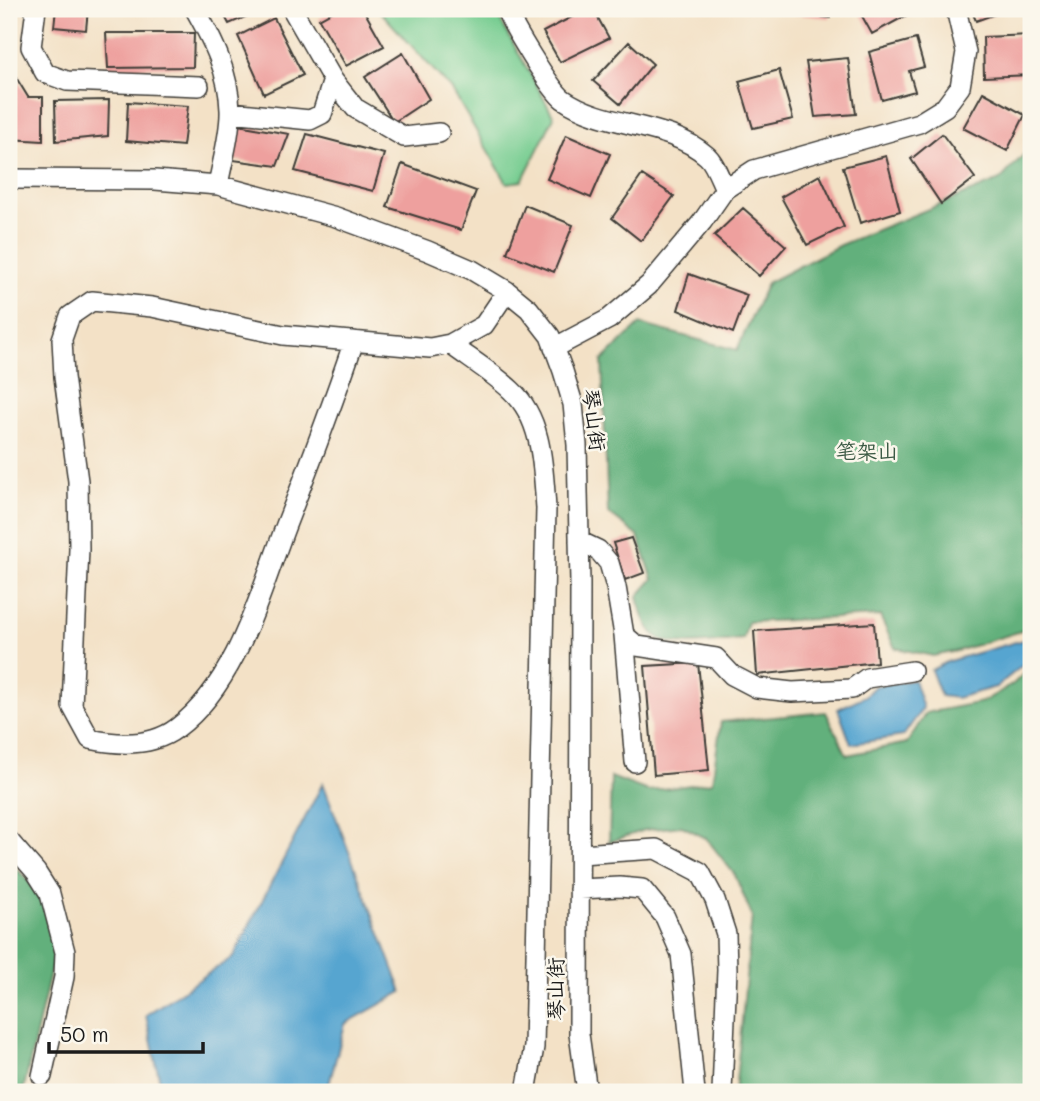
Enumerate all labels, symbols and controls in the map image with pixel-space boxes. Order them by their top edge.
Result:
street label: 琴山街 [578,387,613,453]
park label: 笔架山 [836,437,899,464]
street label: 琴山街 [541,958,568,1021]
scale bar [49,1010,203,1054]
text: 50 m [60,1020,109,1047]

